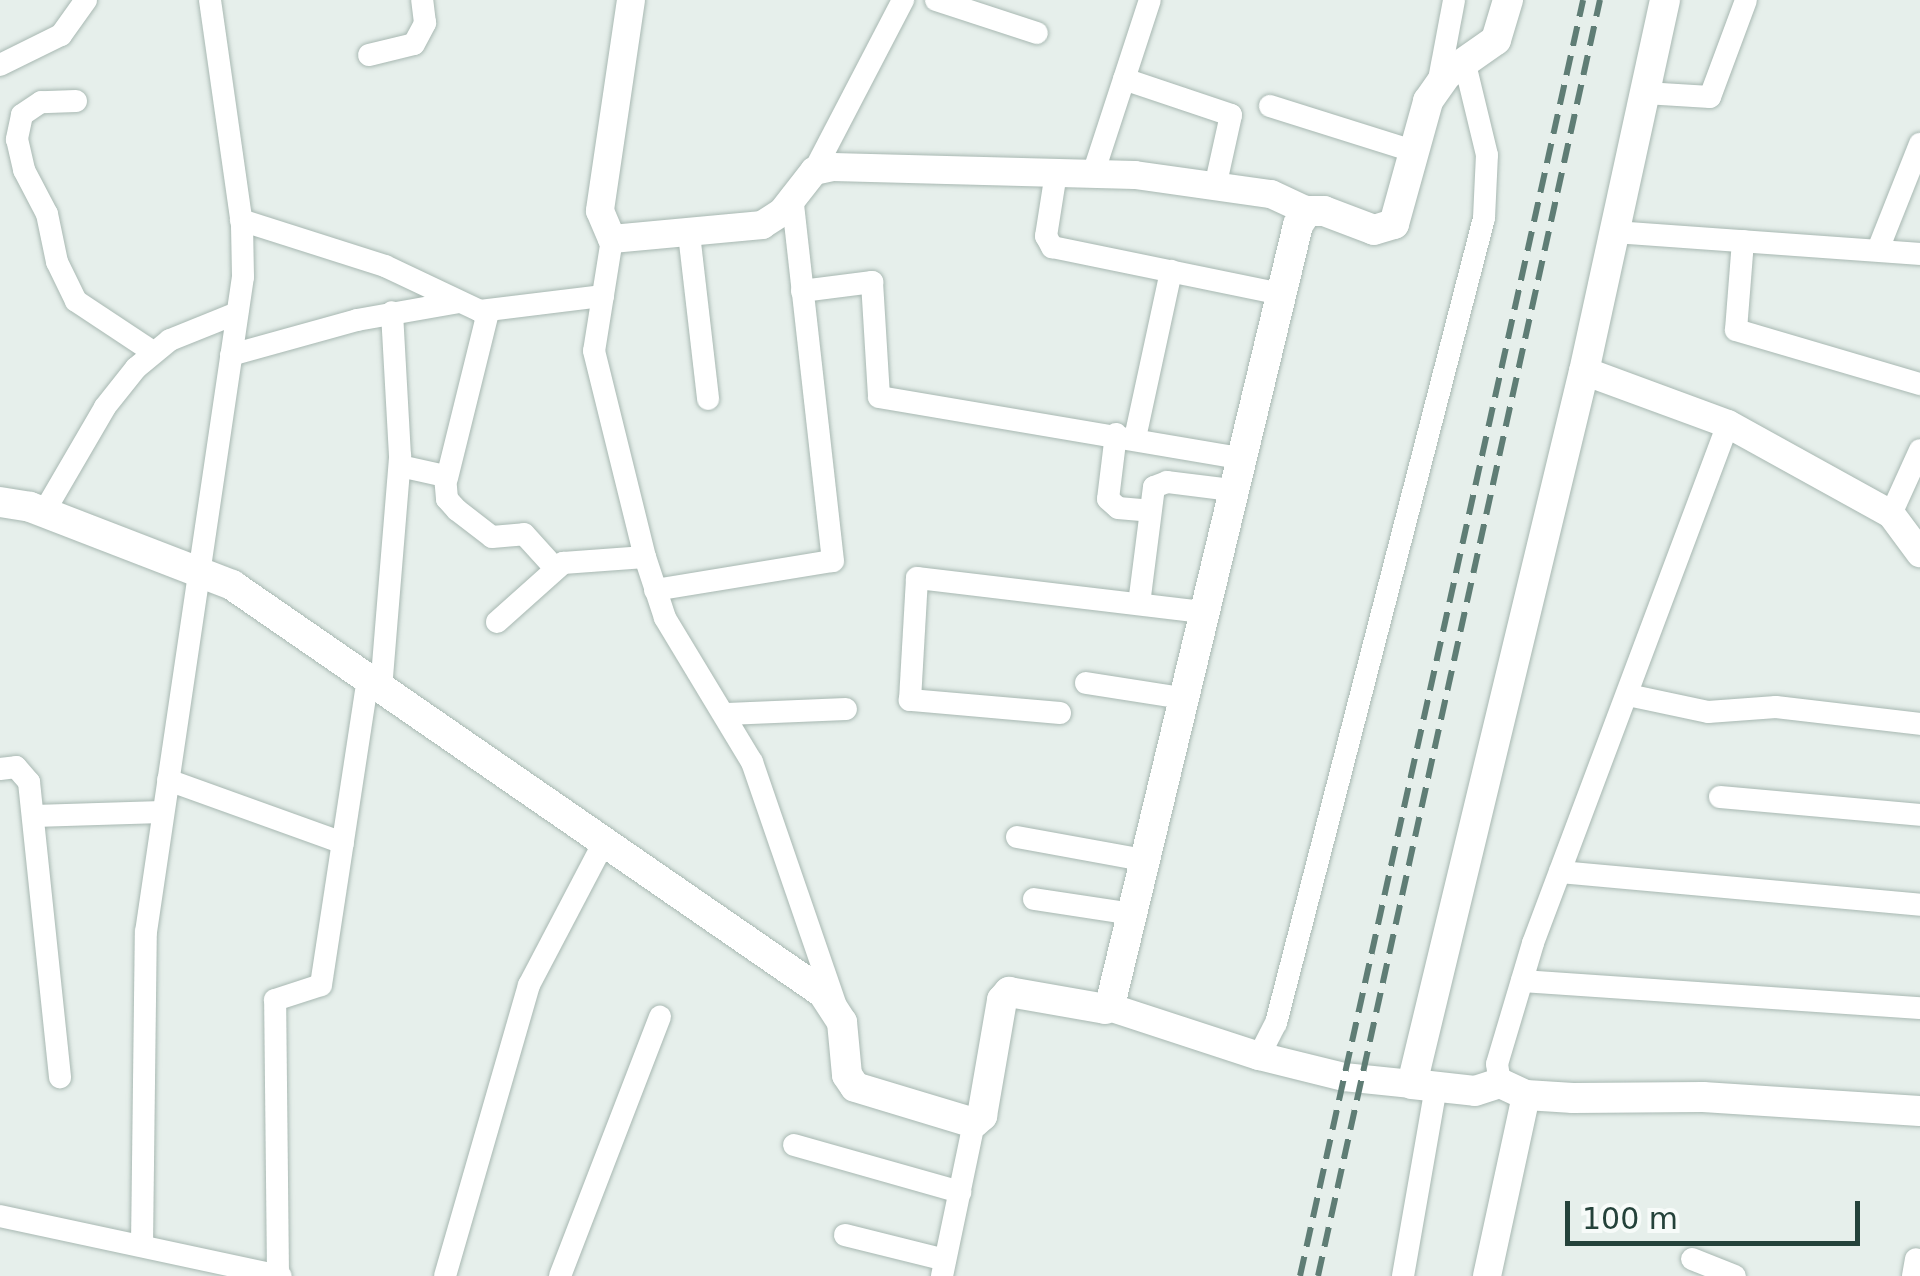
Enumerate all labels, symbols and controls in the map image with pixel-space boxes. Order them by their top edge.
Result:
scale bar [1570,1181,1865,1243]
text: 100 m [1582,1201,1678,1236]

